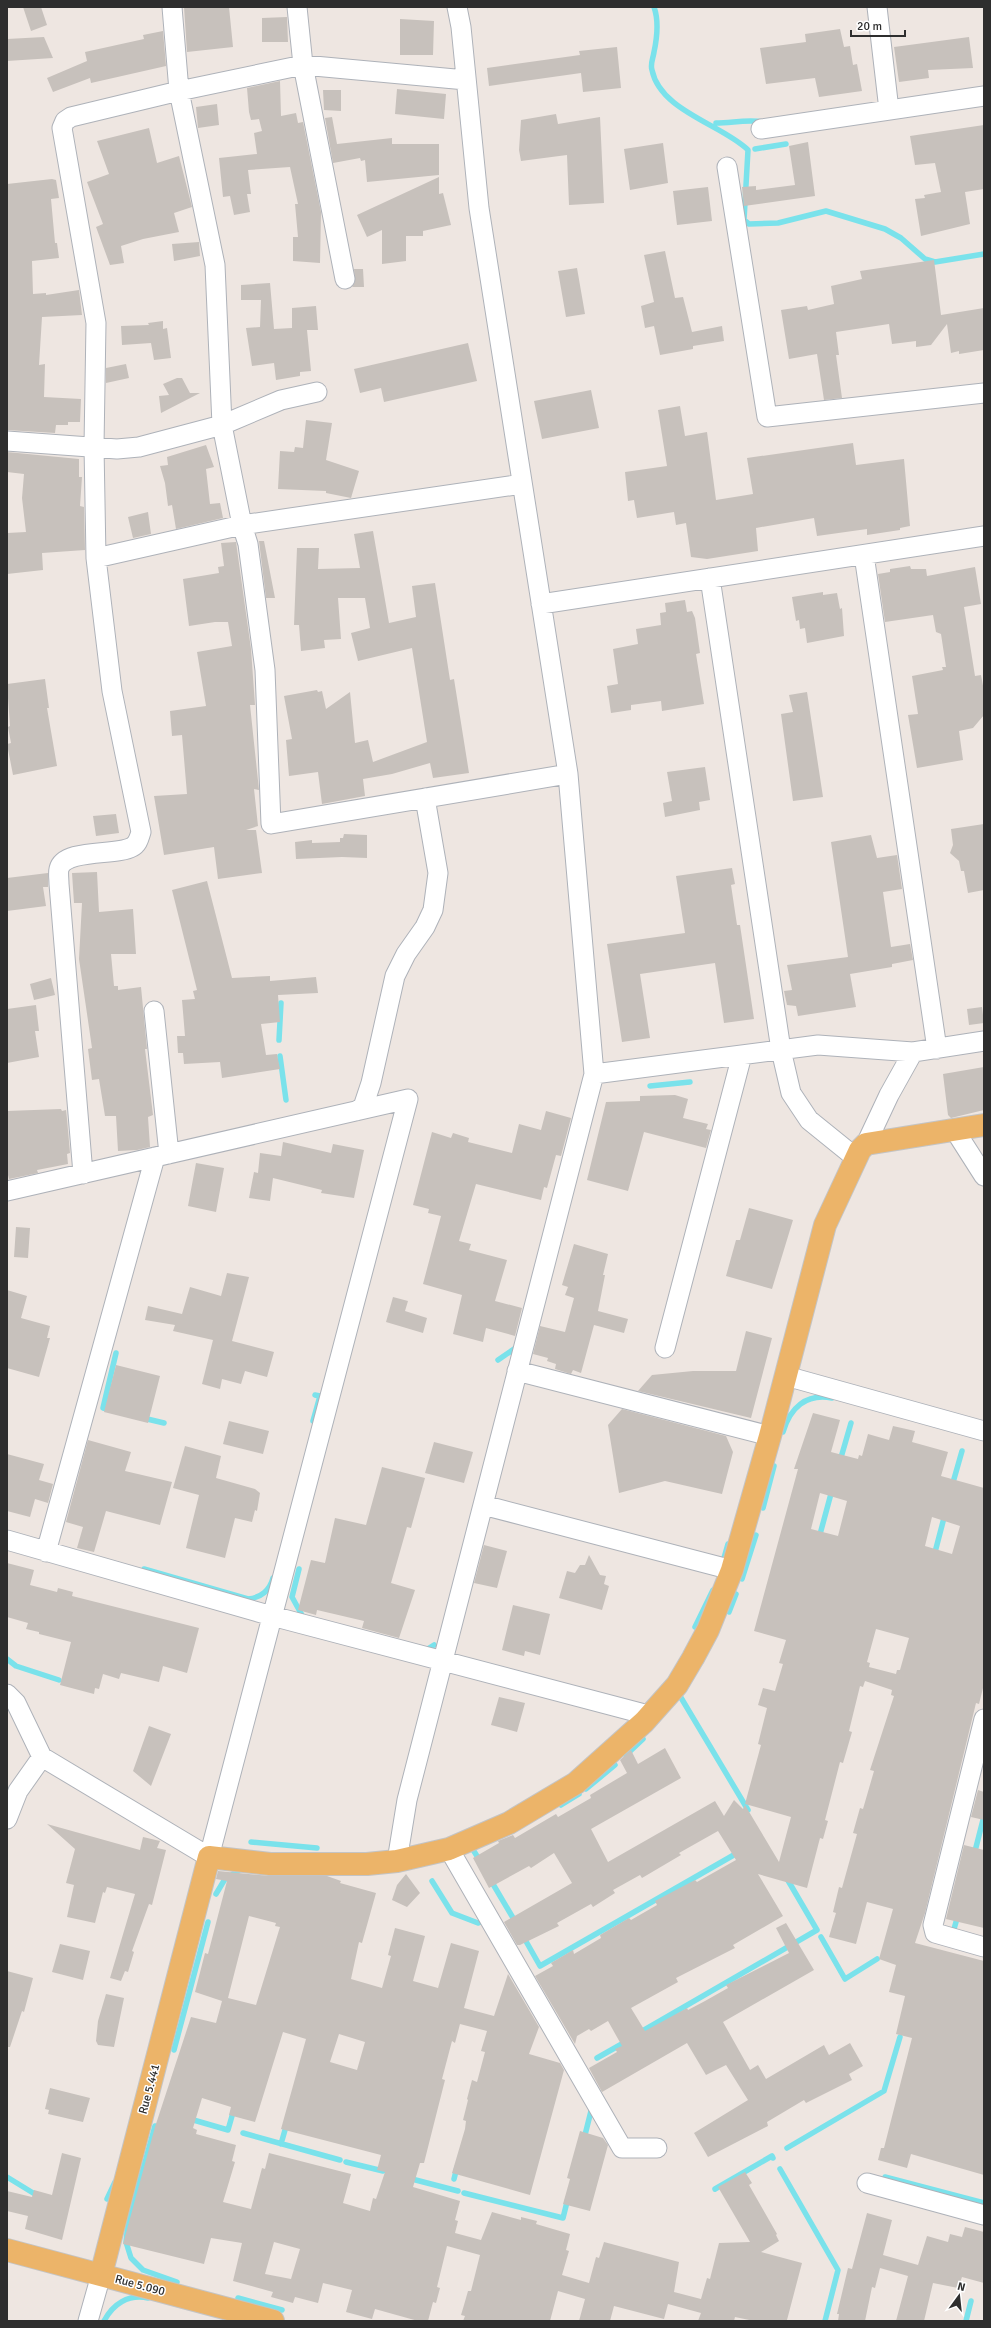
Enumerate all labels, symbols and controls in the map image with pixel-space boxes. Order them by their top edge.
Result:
scale bar [851,12,905,38]
text: 20 m [857,19,882,34]
street label: Rue 5.441 [136,2062,163,2116]
street label: Rue 5.090 [113,2272,167,2299]
north arrow [939,2276,979,2316]
text: N [956,2280,967,2294]

